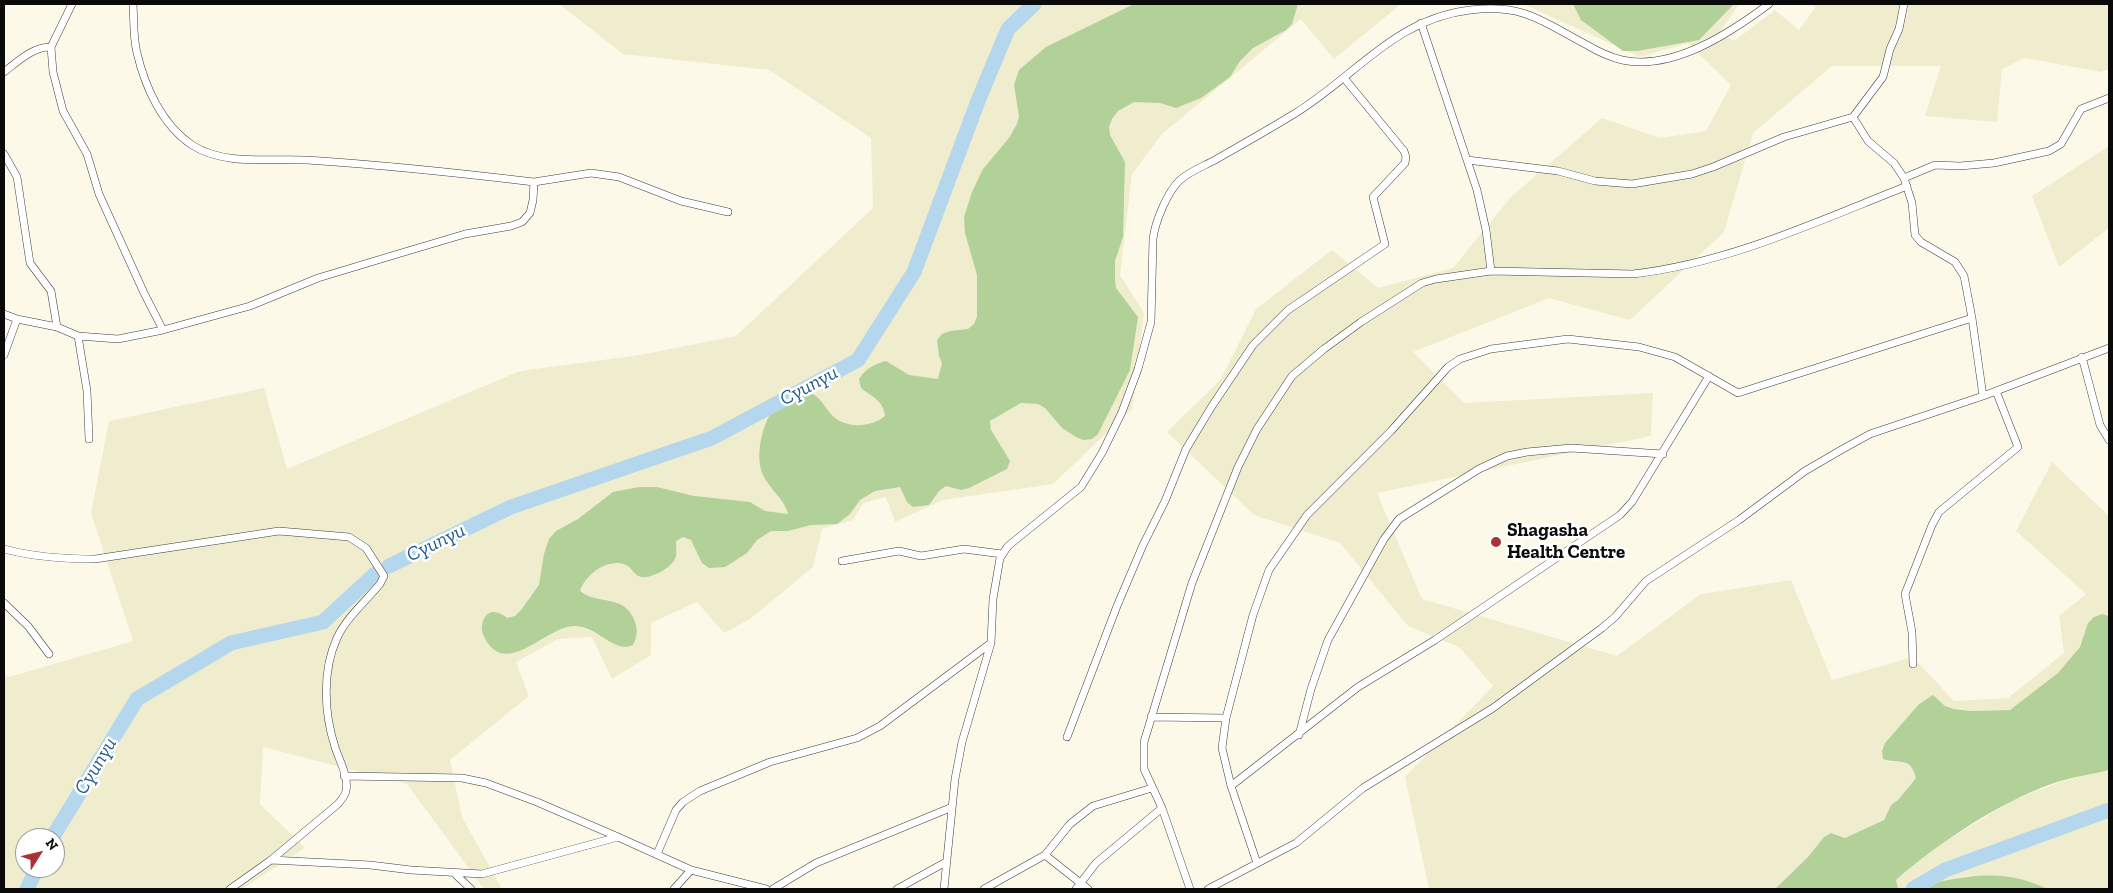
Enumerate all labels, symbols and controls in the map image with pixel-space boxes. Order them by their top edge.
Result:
water label: Cyunyu [776,361,842,411]
water label: Cyunyu [403,519,469,567]
place label: Shagasha Health Centre [1507,520,1625,564]
marker: Shagasha Health Centre [1489,535,1503,549]
water label: Cyunyu [70,733,122,799]
north arrow [15,828,65,878]
text: N [42,835,62,854]

